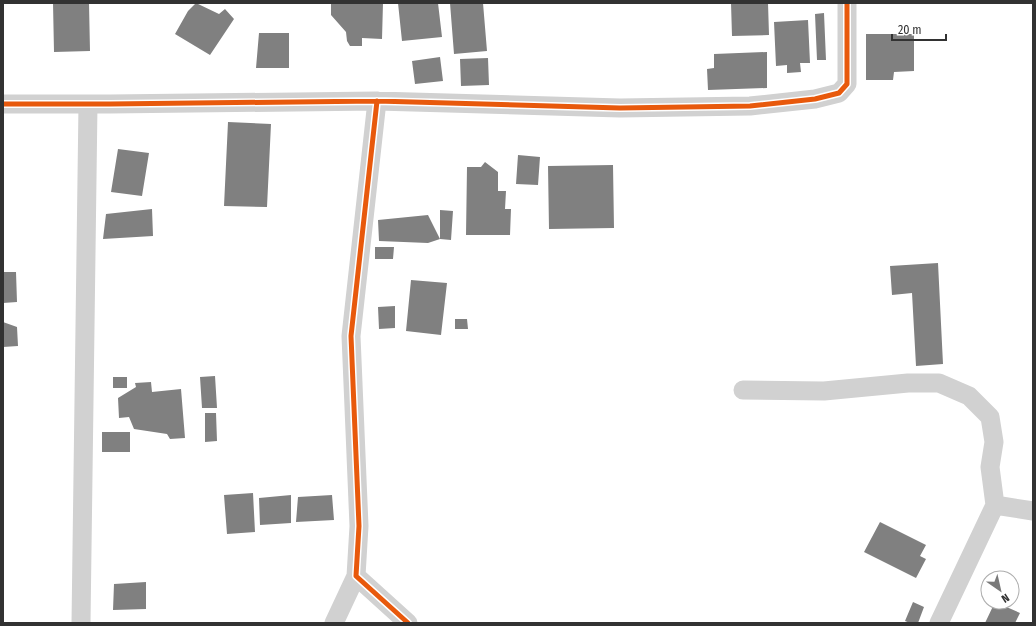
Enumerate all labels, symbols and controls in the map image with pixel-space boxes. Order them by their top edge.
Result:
scale bar [892,16,946,42]
text: 20 m [898,23,922,37]
north arrow [980,570,1020,610]
text: N [999,591,1012,605]

